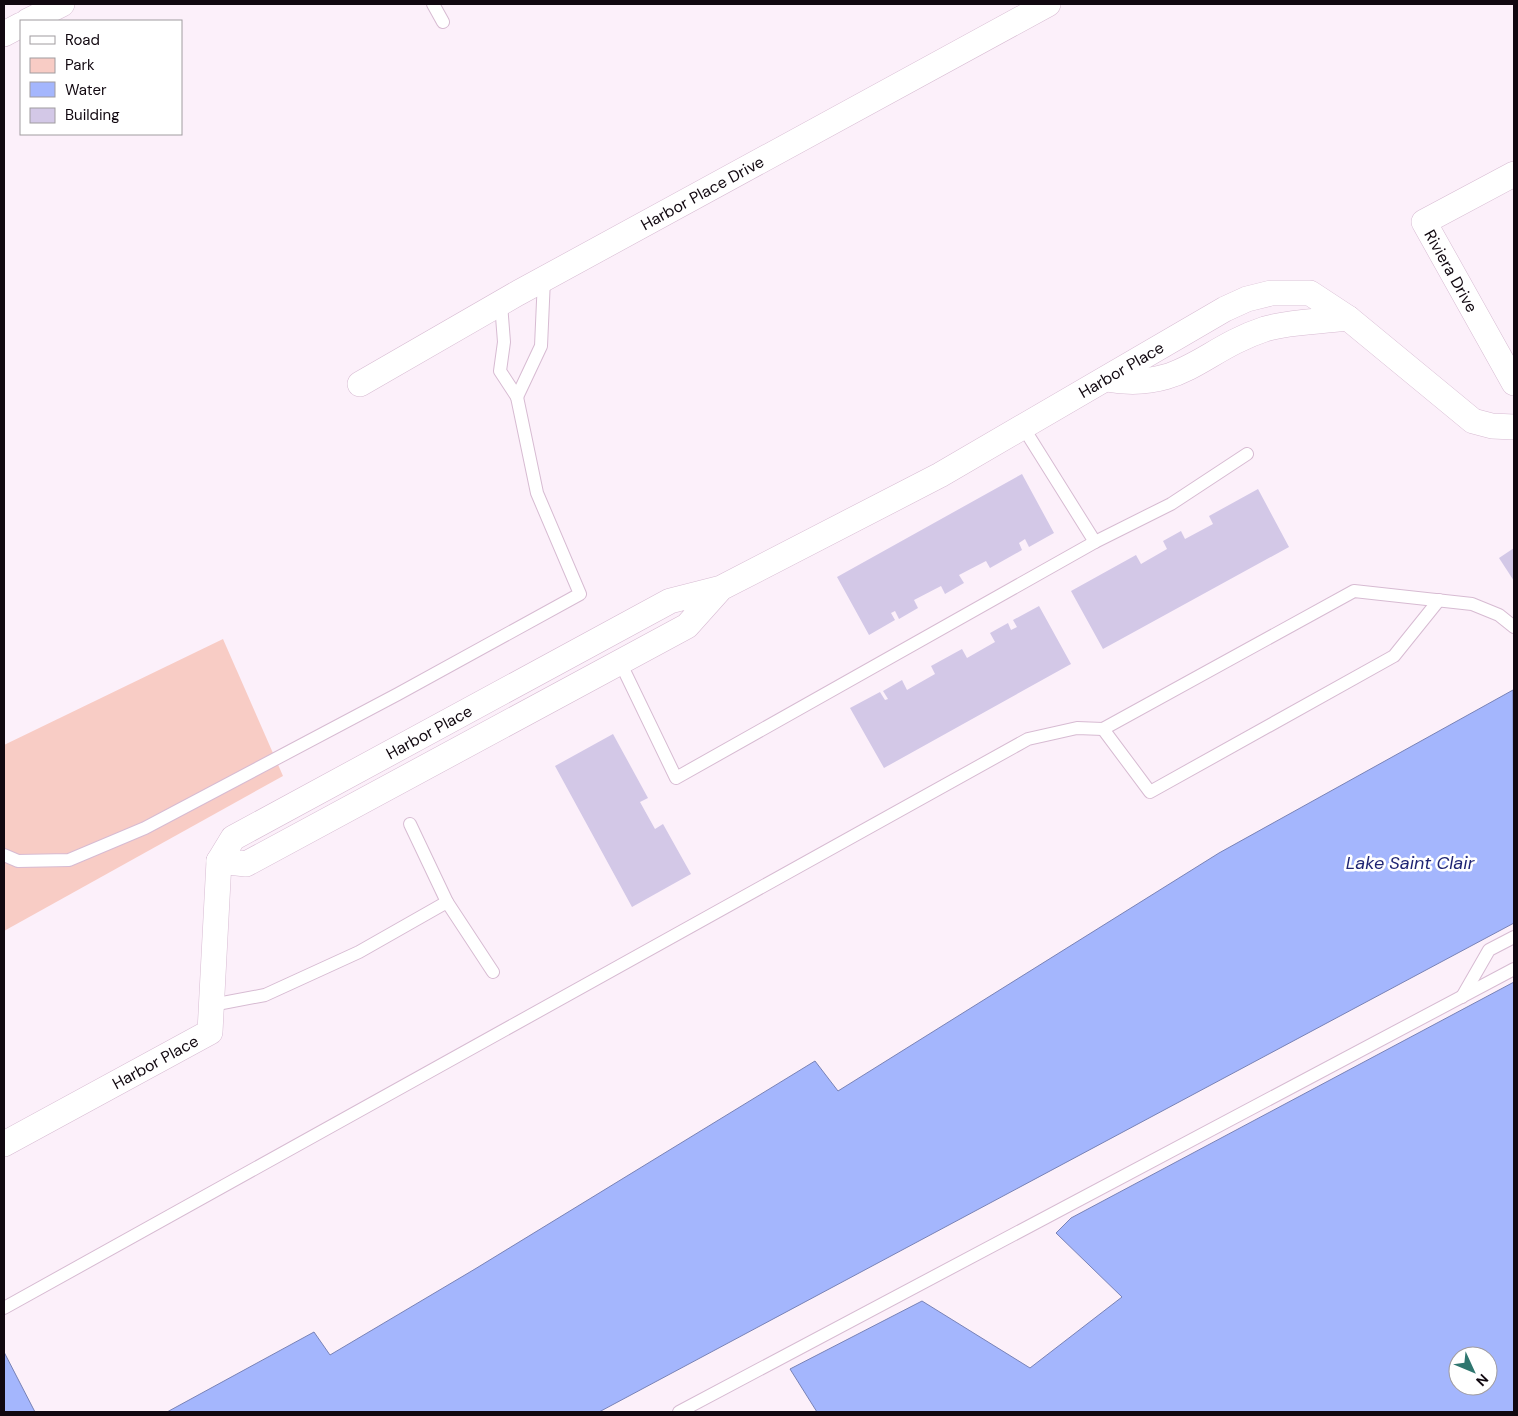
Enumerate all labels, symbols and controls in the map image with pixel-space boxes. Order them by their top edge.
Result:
legend [20,20,182,135]
text: Road [65,30,100,50]
text: Park [65,55,95,75]
text: Water [65,80,107,100]
text: Building [65,105,120,125]
street label: Harbor Place Drive [637,151,767,235]
street label: Riviera Drive [1420,226,1483,316]
street label: Harbor Place [1075,337,1167,403]
street label: Harbor Place [382,700,476,764]
water label: Lake Saint Clair [1346,851,1476,875]
street label: Harbor Place [108,1030,202,1094]
north arrow [1448,1346,1498,1396]
text: N [1472,1370,1492,1390]

